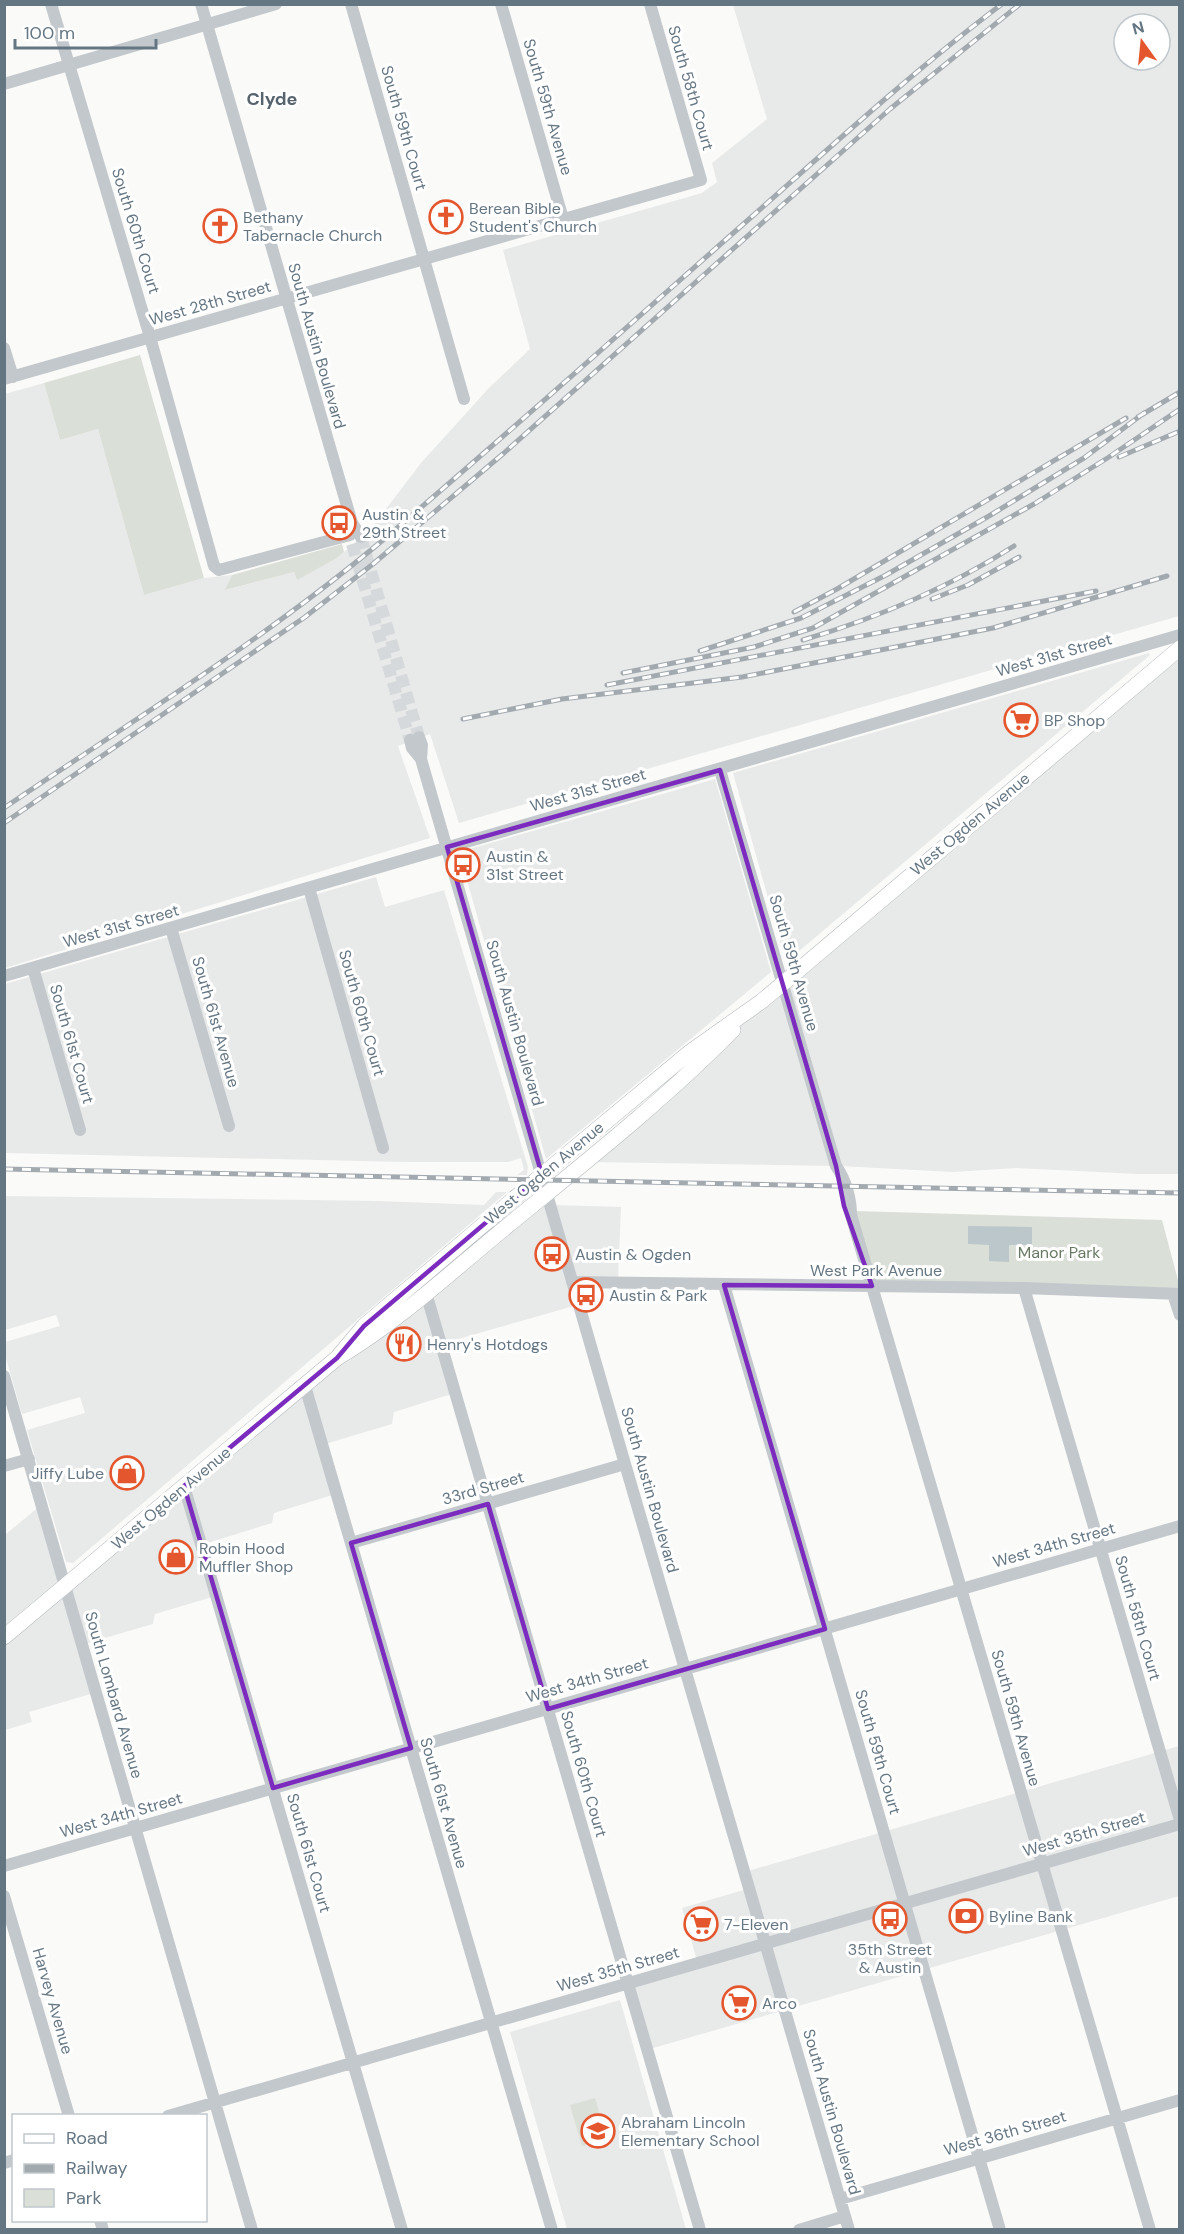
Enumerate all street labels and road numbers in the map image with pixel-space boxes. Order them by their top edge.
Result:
street label: South 58th Court [663,23,719,153]
street label: South 59th Avenue [518,36,578,178]
street label: South 59th Court [376,63,432,193]
street label: South 60th Court [107,165,165,297]
street label: South Austin Boulevard [283,261,351,431]
street label: West 28th Street [147,276,273,330]
street label: West 31st Street [994,628,1114,682]
street label: West 31st Street [528,763,648,817]
street label: West Ogden Avenue [906,768,1034,880]
street label: South 59th Avenue [764,892,824,1034]
street label: West 31st Street [61,899,181,953]
street label: South Austin Boulevard [481,938,549,1108]
street label: South 60th Court [334,947,390,1079]
street label: South 61st Avenue [187,954,245,1090]
street label: South 61st Court [45,982,99,1106]
street label: West Ogden Avenue [480,1117,608,1229]
street label: West Park Avenue [810,1260,942,1281]
street label: South Austin Boulevard [616,1405,684,1575]
street label: West Ogden Avenue [107,1442,235,1554]
street label: 33rd Street [440,1466,526,1510]
street label: West 34th Street [990,1518,1118,1572]
street label: South 58th Court [1110,1553,1166,1683]
street label: South Lombard Avenue [80,1609,148,1781]
street label: South 59th Avenue [986,1647,1046,1789]
street label: West 34th Street [523,1653,651,1707]
street label: South 59th Court [850,1687,906,1817]
street label: South 60th Court [556,1708,612,1840]
street label: South 61st Avenue [415,1735,473,1871]
street label: West 34th Street [57,1788,185,1842]
street label: South 61st Court [282,1791,336,1915]
street label: West 35th Street [1020,1807,1148,1861]
street label: West 35th Street [554,1942,682,1996]
street label: Harvey Avenue [28,1945,78,2057]
street label: South Austin Boulevard [798,2027,866,2197]
street label: West 36th Street [941,2105,1069,2161]

